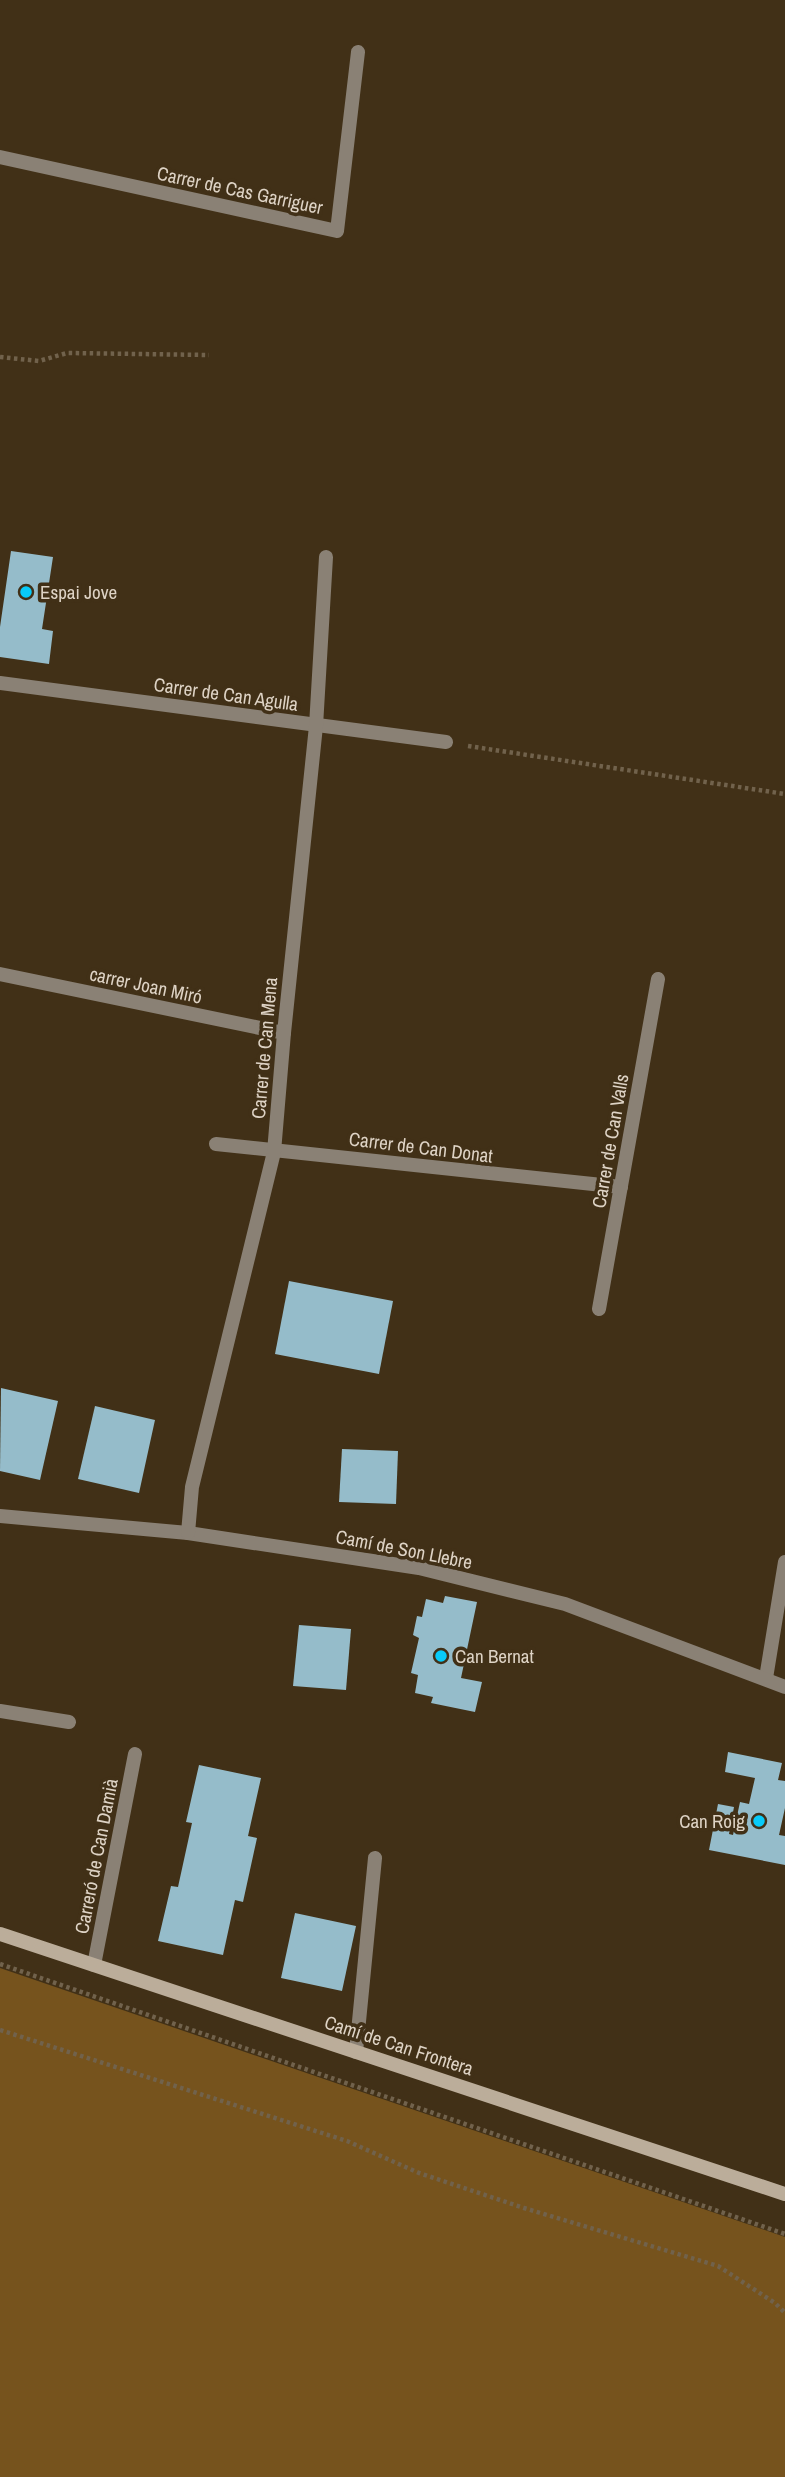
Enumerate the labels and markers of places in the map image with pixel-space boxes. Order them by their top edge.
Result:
place label: Espai Jove [40,579,117,605]
marker: Espai Jove [18,584,34,600]
place label: Can Bernat [455,1643,534,1669]
marker: Can Bernat [433,1648,449,1664]
place label: Can Roig [679,1808,745,1834]
marker: Can Roig [751,1813,767,1829]

